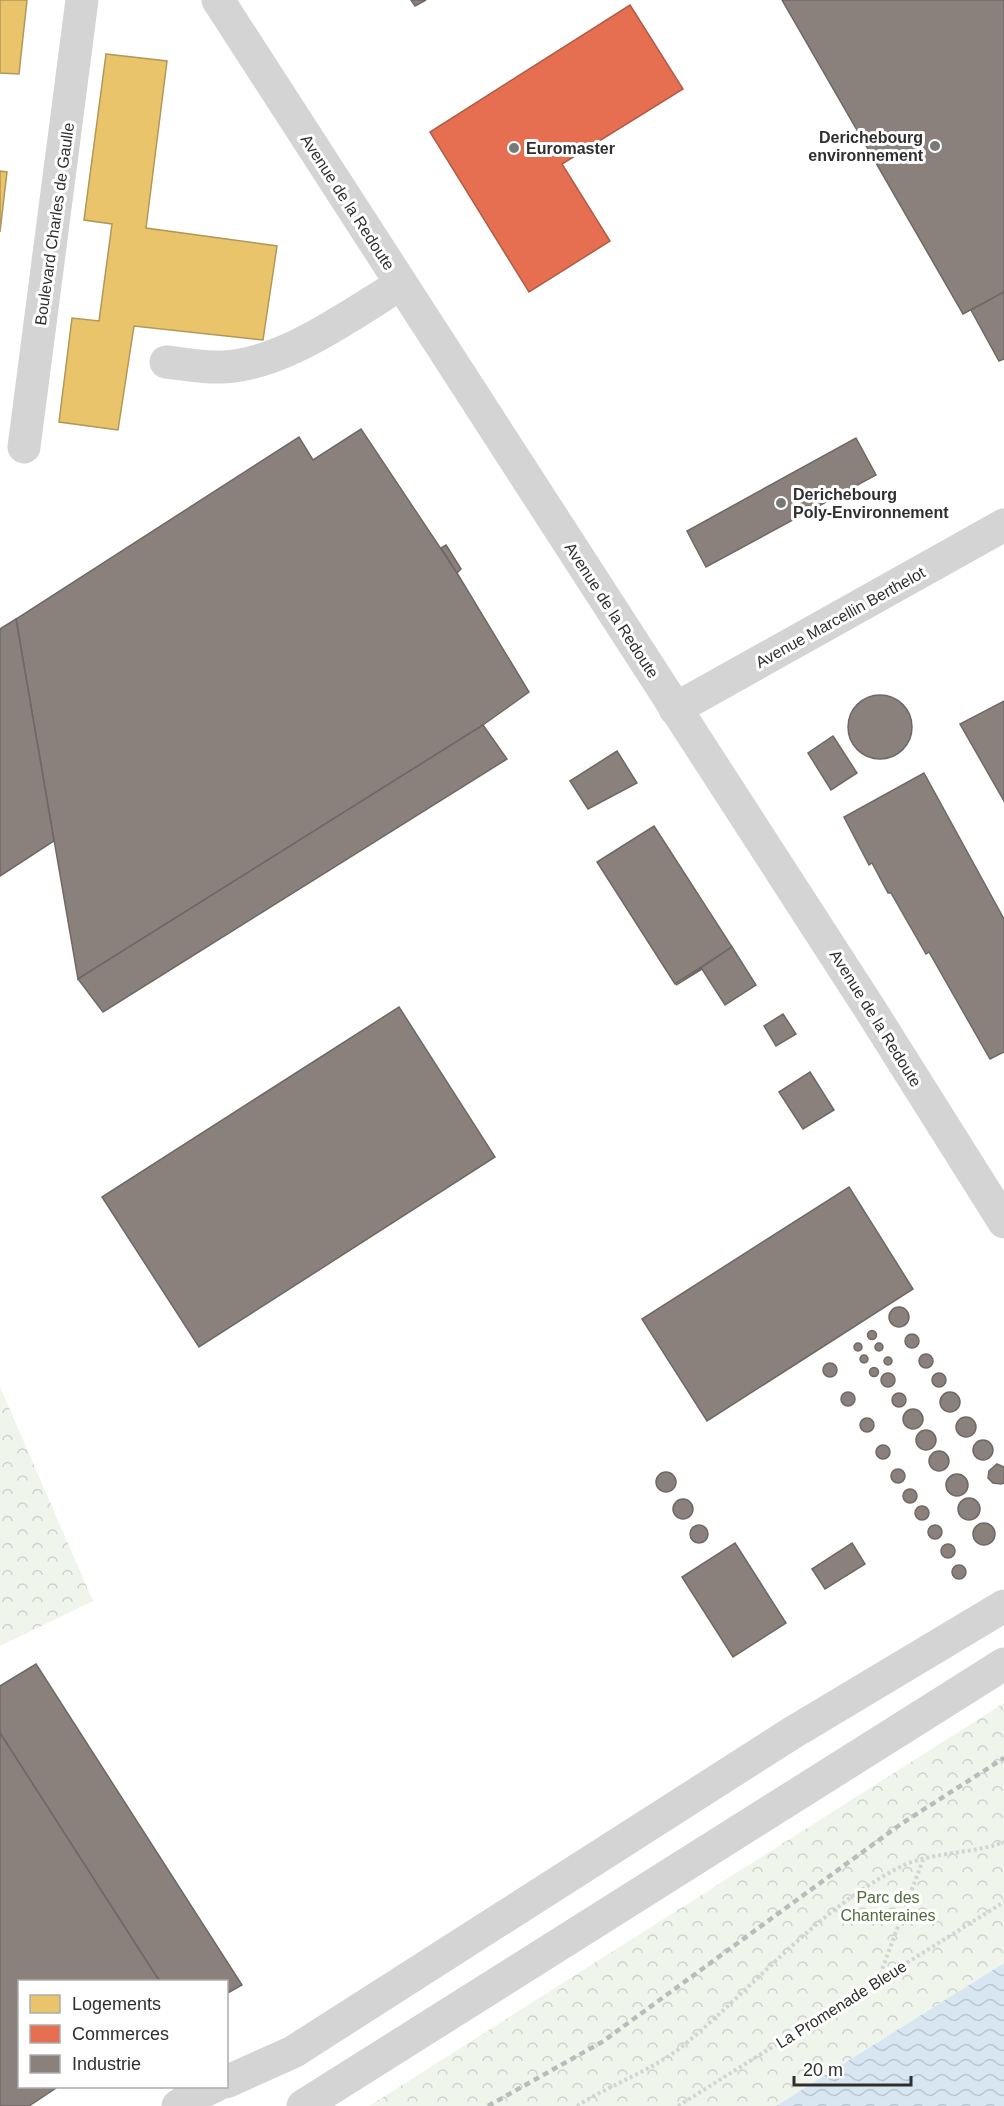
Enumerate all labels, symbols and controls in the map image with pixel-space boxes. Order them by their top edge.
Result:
street label: Boulevard Charles de Gaulle [32,122,77,327]
place label: Derichebourg environnement [808,129,924,164]
street label: Avenue de la Redoute [297,131,398,273]
marker: Derichebourg environnement [928,139,942,153]
place label: Euromaster [526,140,615,157]
marker: Euromaster [507,141,521,155]
place label: Derichebourg Poly-Environnement [793,486,949,521]
marker: Derichebourg Poly-Environnement [774,496,788,510]
street label: Avenue de la Redoute [561,539,662,681]
street label: Avenue Marcellin Berthelot [753,563,928,671]
street label: Avenue de la Redoute [826,947,925,1090]
park label: Parc des Chanteraines [840,1889,936,1924]
street label: La Promenade Bleue [773,1957,910,2051]
legend [18,1980,228,2088]
text: Logements [72,1994,161,2014]
text: Commerces [72,2024,169,2044]
scale bar [794,2049,911,2087]
text: Industrie [72,2054,141,2074]
text: 20 m [803,2060,843,2080]

